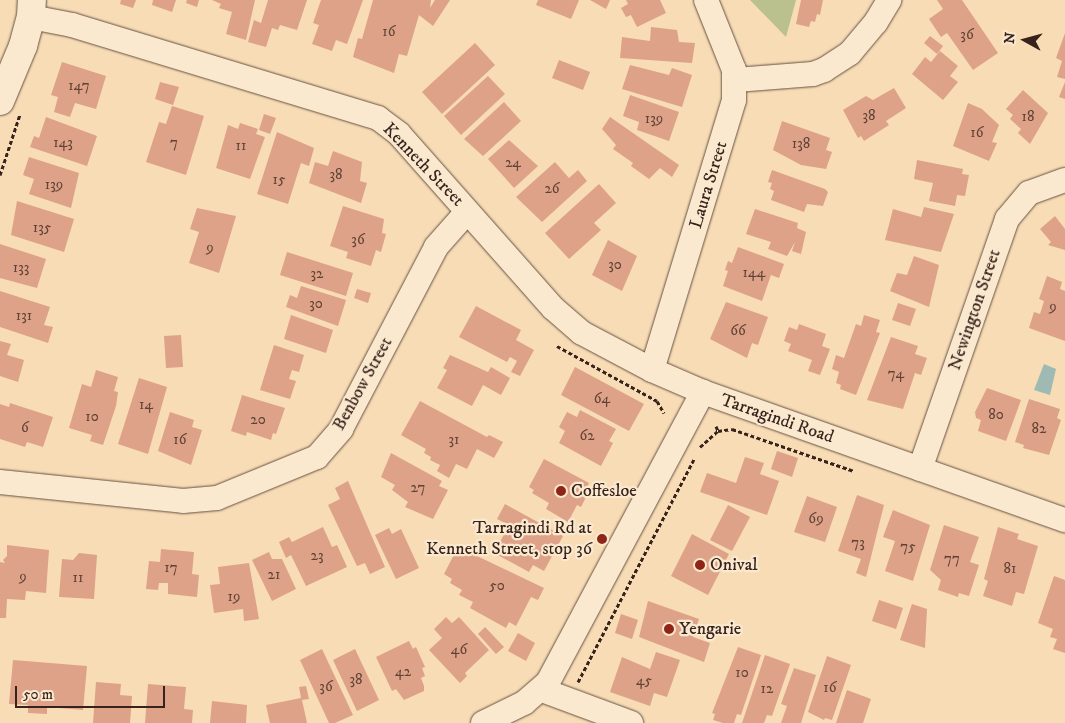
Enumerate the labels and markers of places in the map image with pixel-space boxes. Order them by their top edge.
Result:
place label: Coffesloe [571,480,637,502]
marker: Coffesloe [555,485,567,497]
place label: Tarragindi Rd at Kenneth Street, stop 36 [426,518,592,560]
marker: Tarragindi Rd at Kenneth Street, stop 36 [596,533,608,545]
place label: Onival [710,554,758,576]
marker: Onival [694,559,706,571]
place label: Yengarie [679,618,741,640]
marker: Yengarie [663,623,675,635]

